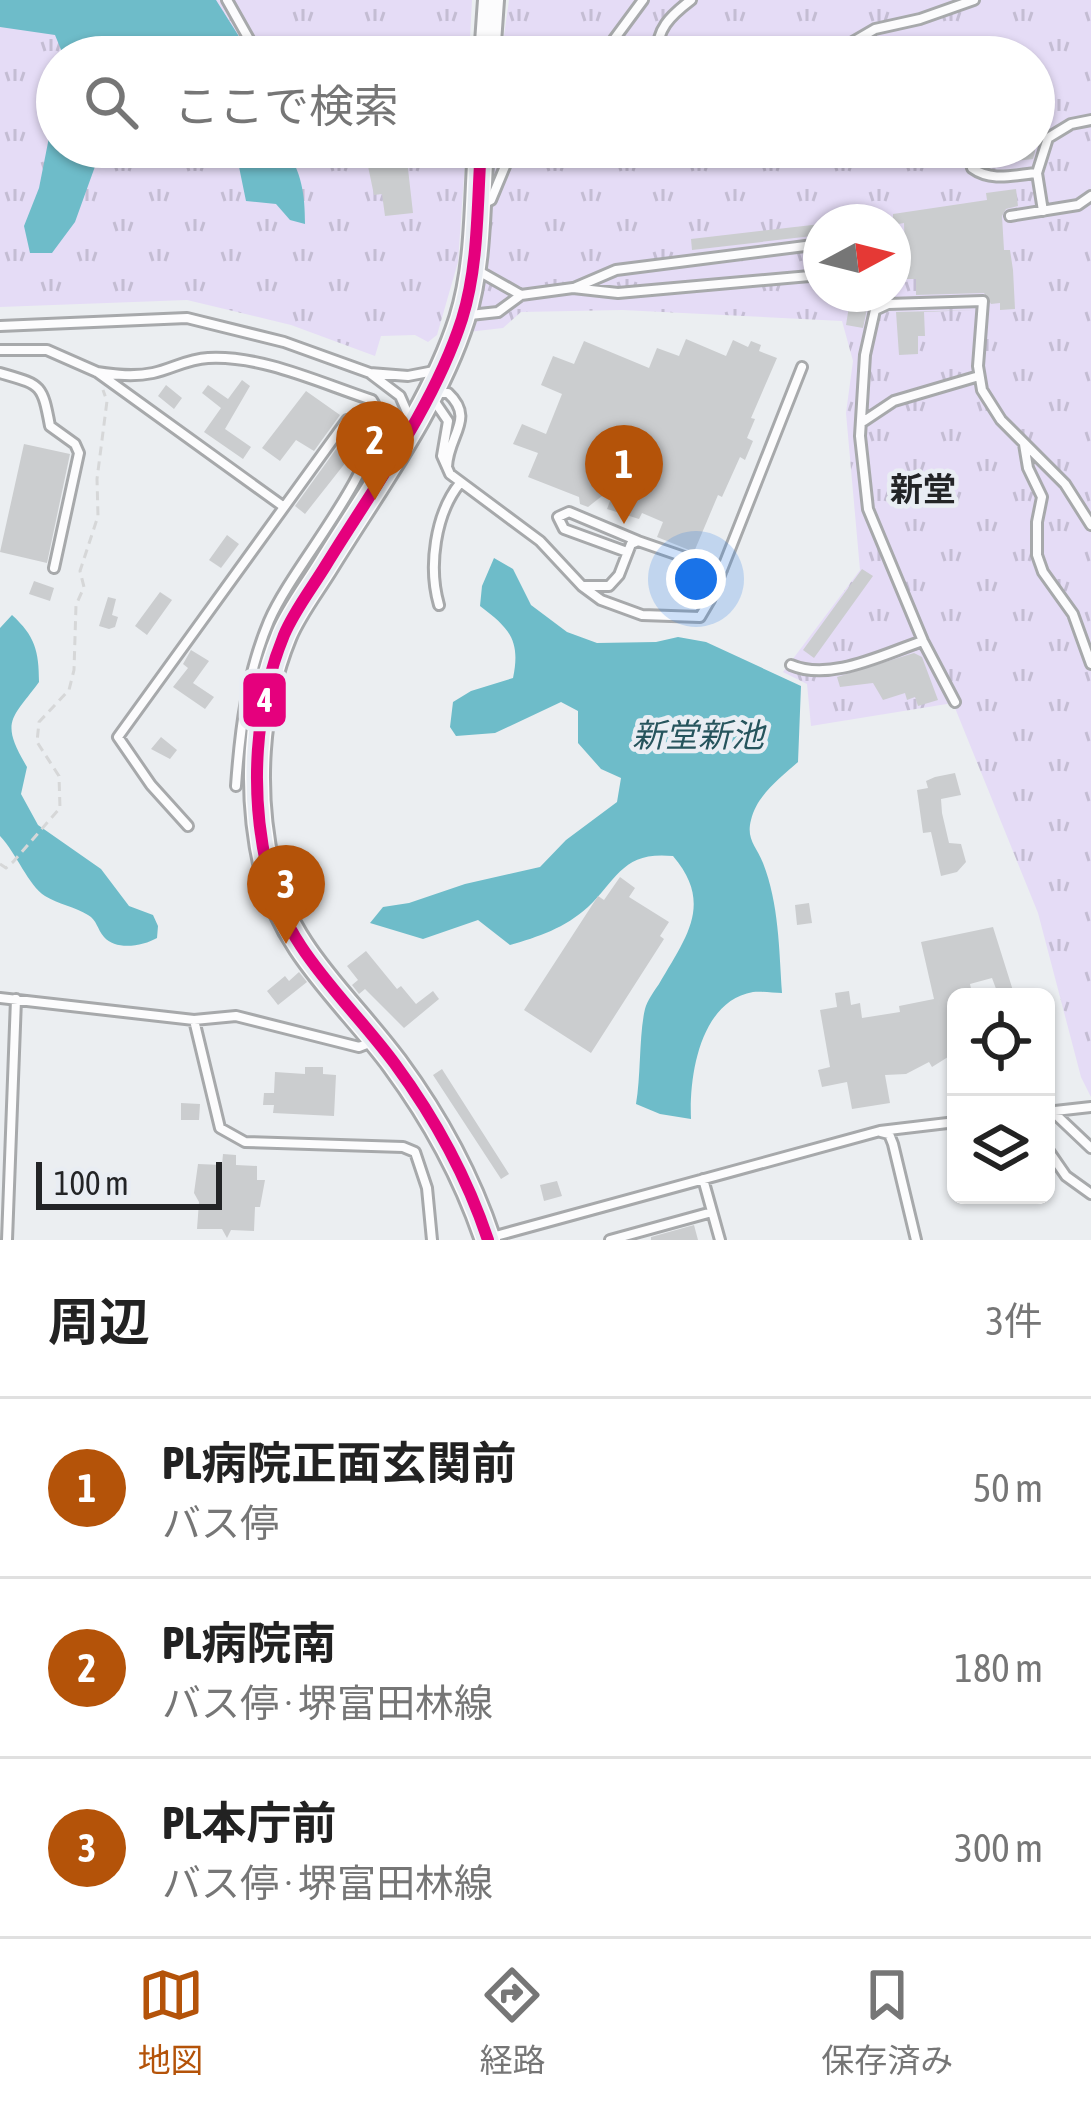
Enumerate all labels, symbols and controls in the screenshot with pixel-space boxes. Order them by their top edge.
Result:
search box [36,36,1055,168]
icon: search [78,69,144,135]
text: ここで検索 [174,80,399,132]
north arrow [803,204,911,312]
pin: 2 [336,401,414,500]
pin: 1 [585,425,663,524]
district label: 新堂 [890,470,956,508]
your location [666,549,726,609]
line badge: 4 [241,671,288,729]
text: 4 [256,681,273,719]
water label: 新堂新池 [632,716,767,754]
pin: 3 [247,845,325,944]
map controls [947,988,1055,1204]
button: locate [947,988,1055,1096]
button: layers [947,1096,1055,1204]
scale bar [36,1156,222,1209]
text: 100 m [54,1164,129,1202]
text: 周辺 [48,1292,150,1351]
text: 3件 [986,1299,1043,1343]
text: PL病院正面玄関前 [162,1437,516,1489]
text: 1 [78,1466,96,1510]
text: 50 m [973,1466,1043,1510]
text: バス停 [162,1501,279,1545]
text: PL病院南 [162,1617,336,1669]
text: 2 [78,1646,96,1690]
text: 180 m [955,1646,1043,1690]
text: バス停 · 堺富田林線 [162,1681,493,1725]
text: PL本庁前 [162,1797,336,1849]
text: 3 [78,1826,96,1870]
text: 300 m [955,1826,1043,1870]
text: バス停 · 堺富田林線 [162,1861,493,1905]
tab: 地図 [138,1962,204,2082]
tab: 経路 [479,1962,545,2082]
tab: 保存済み [821,1962,953,2082]

